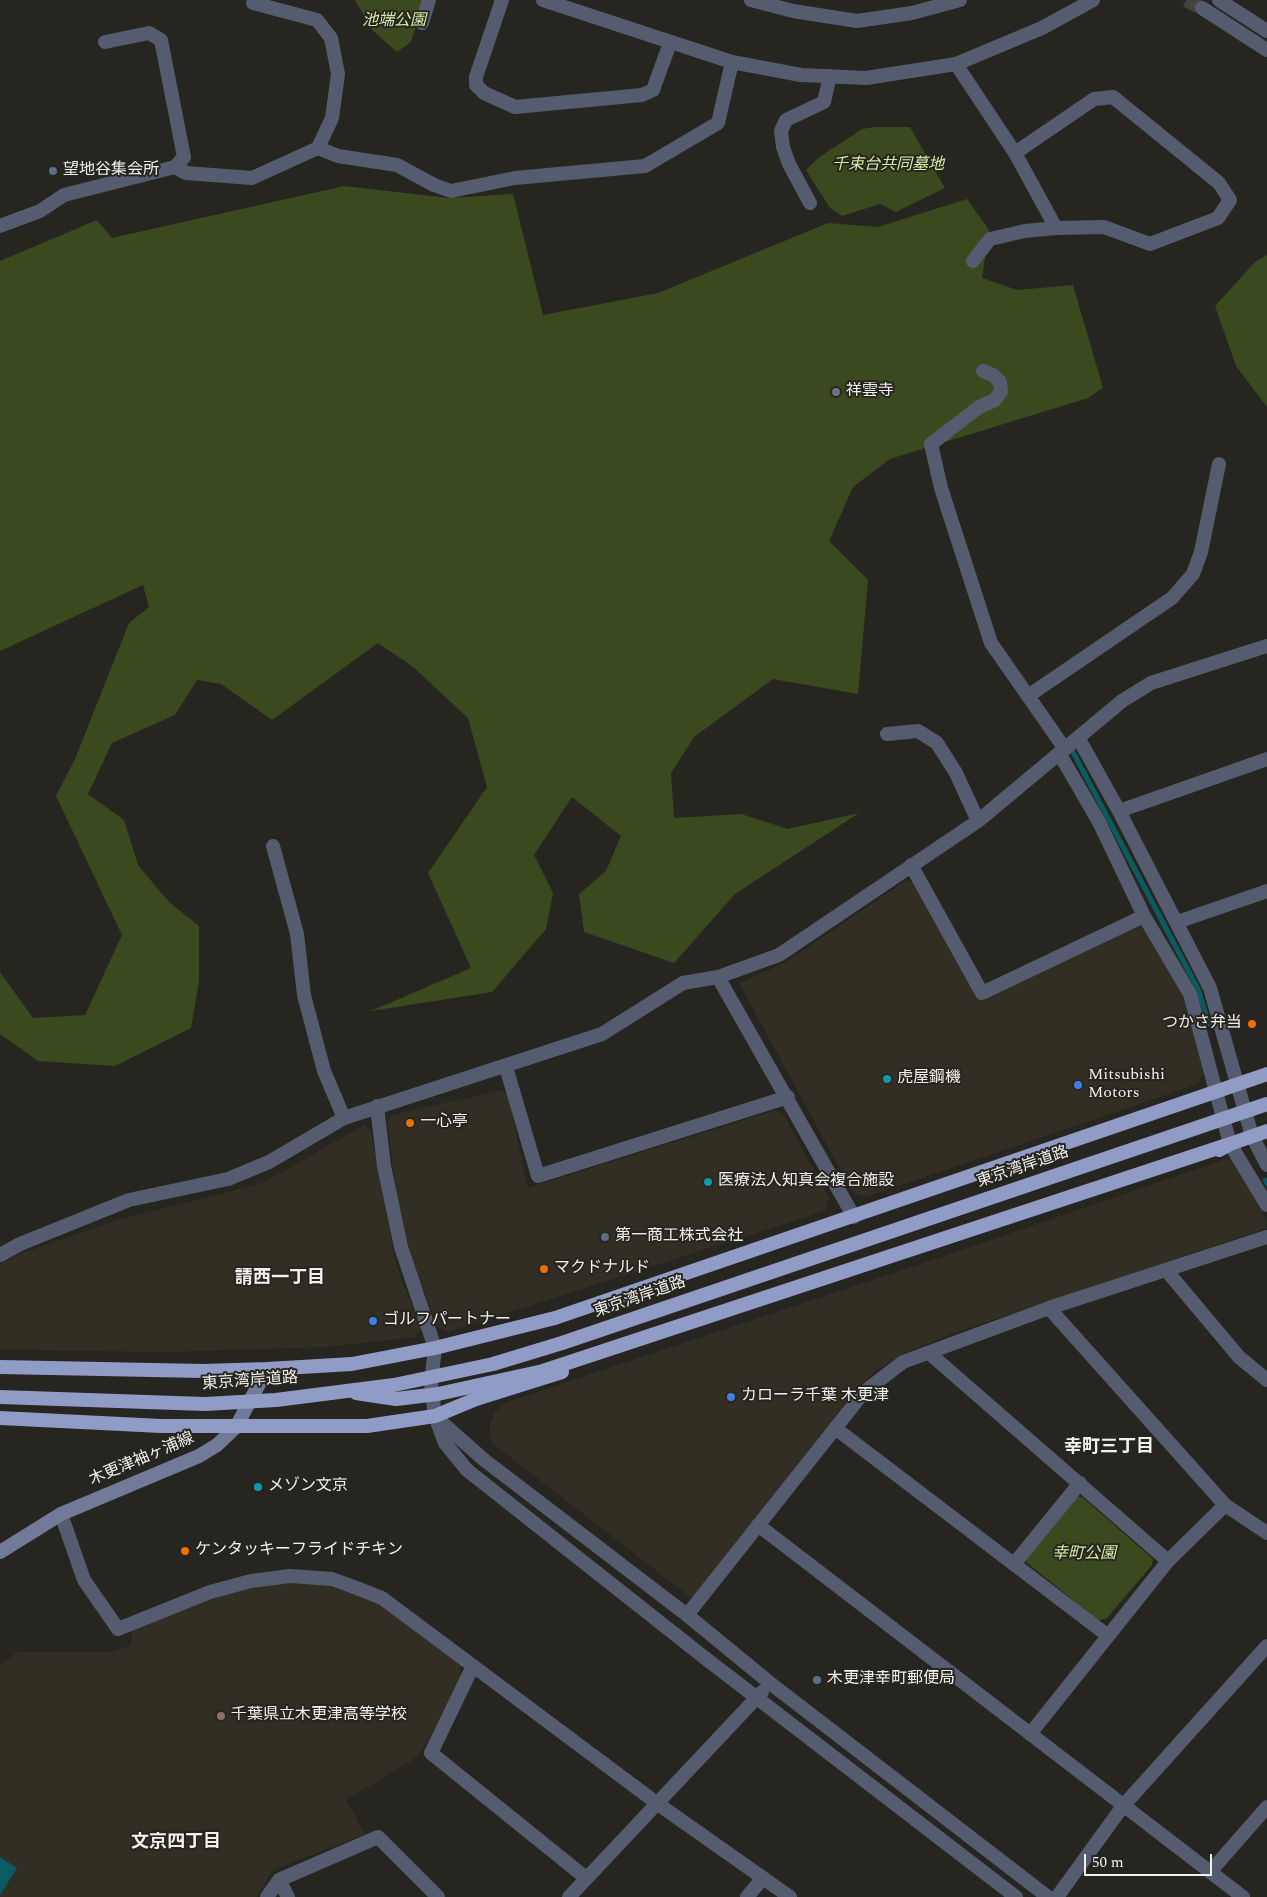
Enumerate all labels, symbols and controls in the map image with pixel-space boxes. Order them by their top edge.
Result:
park label: 池端公園 [362,12,426,32]
park label: 千束台共同墓地 [832,156,944,176]
place label: 望地谷集会所 [63,161,159,181]
marker: 望地谷集会所 [47,165,59,177]
place label: 祥雲寺 [846,382,894,402]
marker: 祥雲寺 [830,386,842,398]
place label: つかさ弁当 [1162,1014,1242,1034]
marker: つかさ弁当 [1246,1018,1258,1030]
place label: Mitsubishi Motors [1088,1066,1165,1104]
place label: 虎屋鋼機 [897,1069,961,1089]
marker: 虎屋鋼機 [881,1073,893,1085]
marker: Mitsubishi Motors [1072,1079,1084,1091]
place label: 一心亭 [420,1113,468,1133]
marker: 一心亭 [404,1117,416,1129]
street label: 東京湾岸道路 [974,1143,1072,1193]
place label: 医療法人知真会複合施設 [718,1172,894,1192]
marker: 医療法人知真会複合施設 [702,1176,714,1188]
place label: 第一商工株式会社 [615,1227,743,1247]
marker: 第一商工株式会社 [599,1231,611,1243]
place label: マクドナルド [554,1259,650,1279]
marker: マクドナルド [538,1263,550,1275]
district label: 請西一丁目 [235,1268,325,1290]
street label: 東京湾岸道路 [591,1273,689,1323]
place label: ゴルフパートナー [383,1311,511,1331]
marker: ゴルフパートナー [367,1315,379,1327]
street label: 東京湾岸道路 [201,1369,299,1395]
place label: カローラ千葉 木更津 [741,1387,889,1407]
marker: カローラ千葉 木更津 [725,1391,737,1403]
street label: 木更津袖ヶ浦線 [87,1429,197,1491]
district label: 幸町三丁目 [1064,1437,1154,1459]
place label: メゾン文京 [268,1477,348,1497]
marker: メゾン文京 [252,1481,264,1493]
place label: ケンタッキーフライドチキン [195,1541,403,1561]
marker: ケンタッキーフライドチキン [179,1545,191,1557]
park label: 幸町公園 [1052,1545,1116,1565]
place label: 木更津幸町郵便局 [827,1670,955,1690]
marker: 木更津幸町郵便局 [811,1674,823,1686]
place label: 千葉県立木更津高等学校 [231,1706,407,1726]
marker: 千葉県立木更津高等学校 [215,1710,227,1722]
district label: 文京四丁目 [131,1832,221,1854]
scale bar [1087,1844,1214,1876]
text: 50 m [1092,1851,1124,1874]

